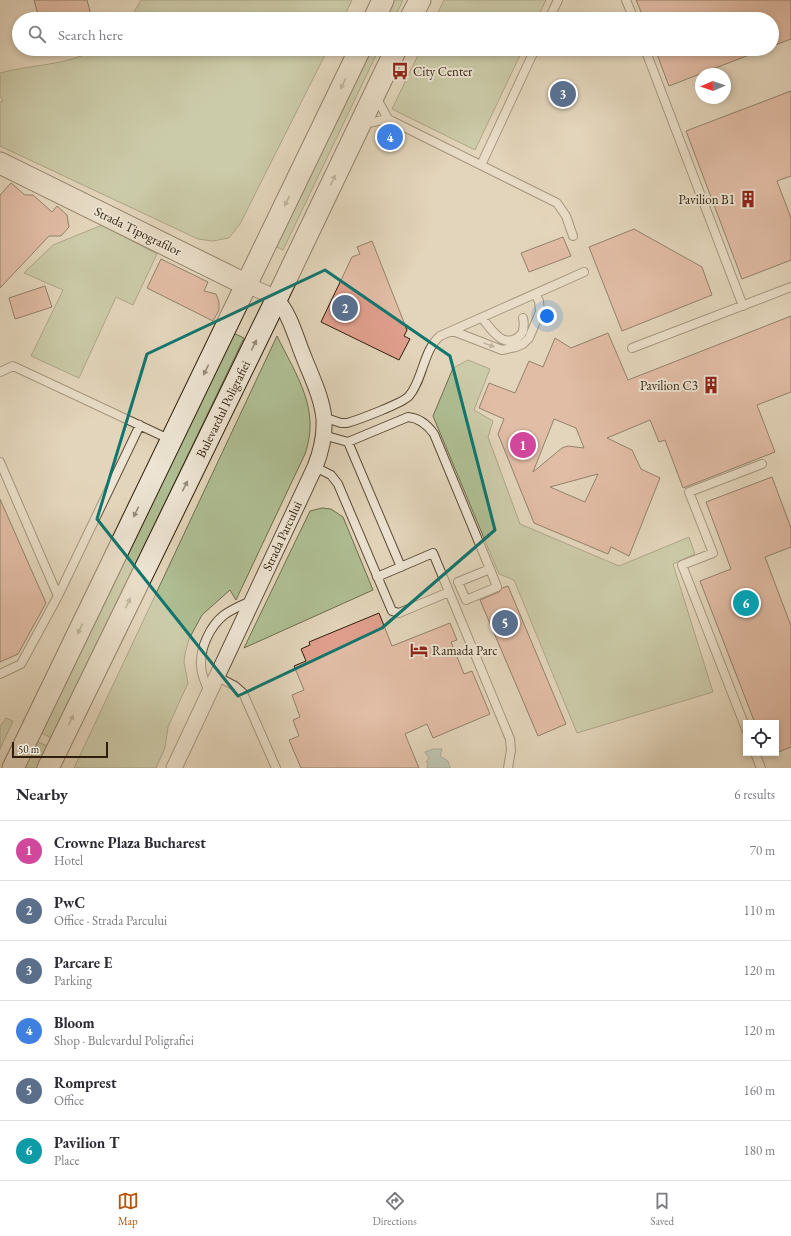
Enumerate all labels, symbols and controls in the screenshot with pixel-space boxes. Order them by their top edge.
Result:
search box [12,12,779,56]
icon: search [26,23,48,45]
text: Search here [58,25,123,44]
bus stop icon: City Center [390,61,410,81]
place label: City Center [413,63,473,80]
north arrow [695,68,731,104]
one-way arrow [340,78,346,90]
pin: 3 [550,79,576,109]
pin: 4 [377,122,403,152]
one-way arrow [330,174,336,185]
building icon: Pavilion B1 [738,189,758,209]
place label: Pavilion B1 [679,191,735,208]
one-way arrow [284,196,290,207]
street label: Strada Tipografilor [92,203,185,260]
pin: 2 [332,293,358,323]
your location [537,306,557,326]
one-way arrow [251,339,257,350]
one-way arrow [484,342,496,348]
street label: Bulevardul Poligrafiei [192,358,254,460]
one-way arrow [203,365,209,376]
building icon: Pavilion C3 [701,375,721,395]
place label: Pavilion C3 [640,377,698,394]
pin: 1 [510,430,536,460]
one-way arrow [182,481,188,492]
street label: Strada Parcului [258,498,306,574]
one-way arrow [133,507,140,518]
pin: 6 [733,588,759,618]
one-way arrow [125,598,131,609]
pin: 5 [492,608,518,638]
one-way arrow [76,623,83,635]
hotel icon: Ramada Parc [409,640,429,660]
place label: Ramada Parc [432,642,497,659]
one-way arrow [68,715,74,726]
map controls [743,720,779,756]
button: locate [743,720,779,756]
scale bar [12,740,108,759]
text: 50 m [18,742,39,756]
text: Nearby [16,783,68,805]
text: 6 results [734,786,775,803]
text: Crowne Plaza Bucharest [54,833,206,852]
text: 1 [26,842,32,859]
text: 70 m [750,842,775,859]
text: Hotel [54,852,83,869]
text: PwC [54,893,85,912]
text: 2 [26,902,32,919]
text: 110 m [744,902,775,919]
text: Office · Strada Parcului [54,912,167,929]
text: Parcare E [54,953,112,972]
text: 3 [26,962,32,979]
text: 120 m [744,962,775,979]
text: Parking [54,972,92,989]
text: Bloom [54,1013,95,1032]
text: 4 [26,1022,32,1039]
text: 120 m [744,1022,775,1039]
text: Shop · Bulevardul Poligrafiei [54,1032,194,1049]
text: Romprest [54,1073,117,1092]
text: 5 [26,1082,32,1099]
text: 160 m [744,1082,775,1099]
text: Office [54,1092,84,1109]
text: Pavilion T [54,1133,119,1152]
text: 6 [26,1142,32,1159]
text: 180 m [744,1142,775,1159]
text: Place [54,1152,80,1169]
tab: Map [117,1190,139,1228]
tab: Directions [373,1190,417,1228]
tab: Saved [651,1190,674,1228]

